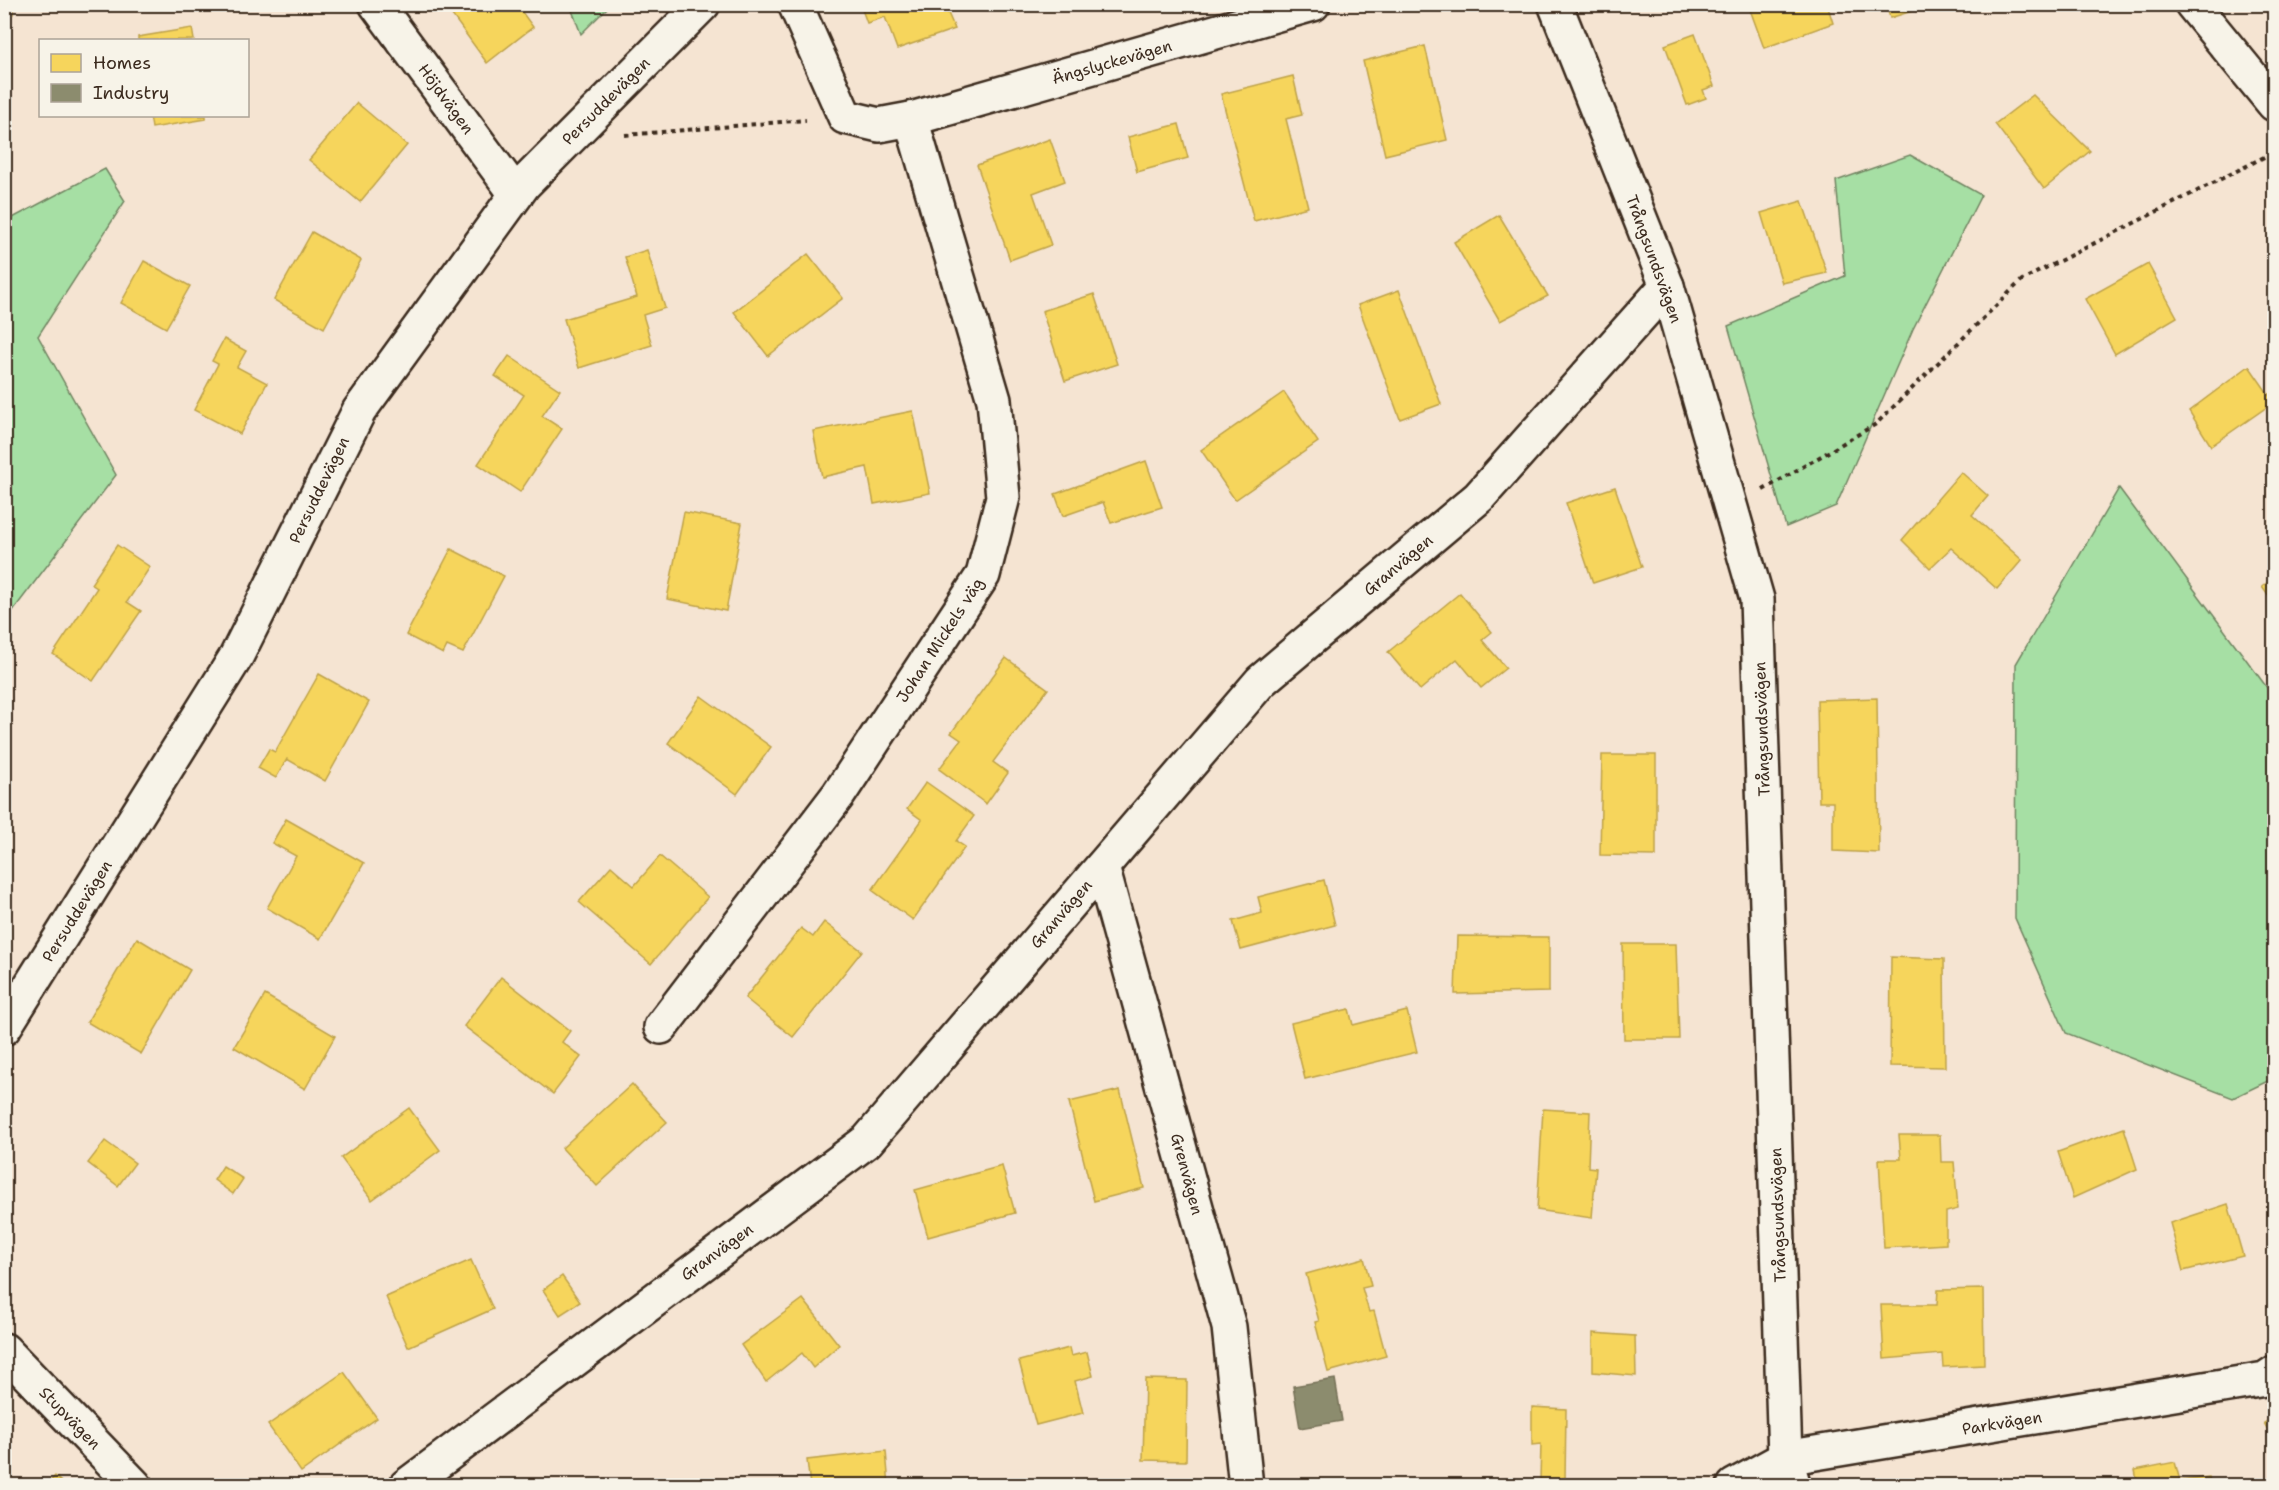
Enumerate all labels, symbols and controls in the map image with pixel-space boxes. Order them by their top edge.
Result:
street label: Ängslyckevägen [1050,35,1175,89]
legend [39,39,249,117]
text: Homes [93,51,151,75]
street label: Persuddevägen [557,52,655,150]
street label: Höjdvägen [413,60,479,138]
text: Industry [93,81,169,105]
street label: Trångsundsvägen [1621,192,1687,326]
street label: Persuddevägen [284,433,354,547]
street label: Granvägen [1359,530,1437,600]
street label: Johan Mickels väg [892,573,988,707]
street label: Trångsundsvägen [1749,661,1775,797]
street label: Persuddevägen [37,856,117,966]
street label: Granvägen [1025,875,1097,953]
street label: Grenvägen [1166,1131,1208,1217]
street label: Trångsundsvägen [1765,1147,1791,1283]
street label: Granvägen [677,1219,758,1285]
street label: Stupvägen [35,1382,105,1454]
street label: Parkvägen [1961,1406,2044,1440]

